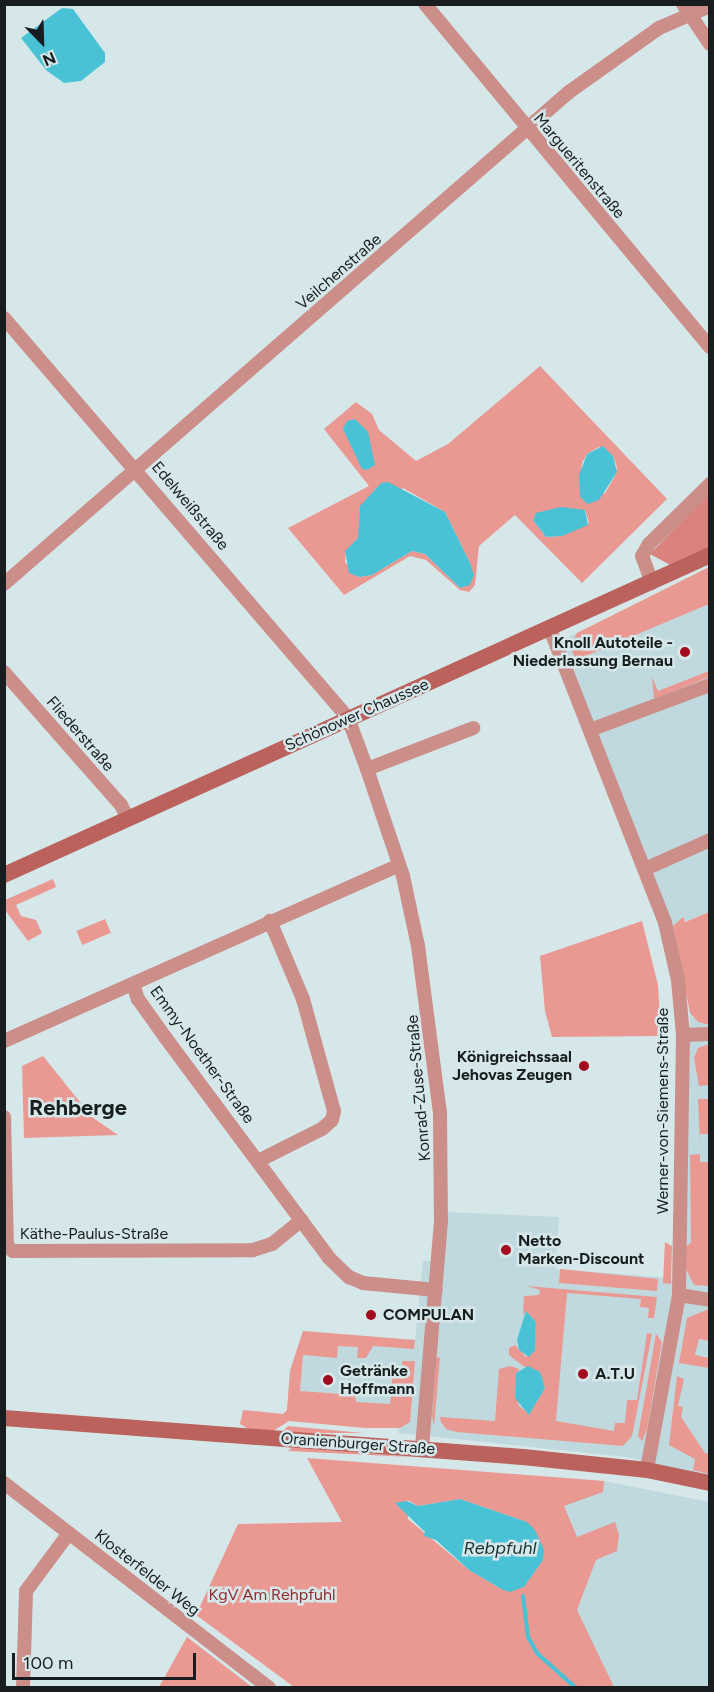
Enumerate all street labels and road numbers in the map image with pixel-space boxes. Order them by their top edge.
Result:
street label: Margueritenstraße [529,109,629,223]
street label: Veilchenstraße [293,230,385,314]
street label: Edelweißstraße [147,458,233,554]
street label: Schönower Chaussee [282,675,432,755]
street label: Fliederstraße [42,693,118,775]
street label: Emmy-Noether-Straße [146,983,258,1127]
street label: Werner-von-Siemens-Straße [653,1008,673,1214]
street label: Konrad-Zuse-Straße [403,1014,435,1162]
street label: Käthe-Paulus-Straße [20,1224,168,1244]
street label: Oranienburger Straße [280,1429,436,1459]
street label: Klosterfelder Weg [90,1526,204,1620]

